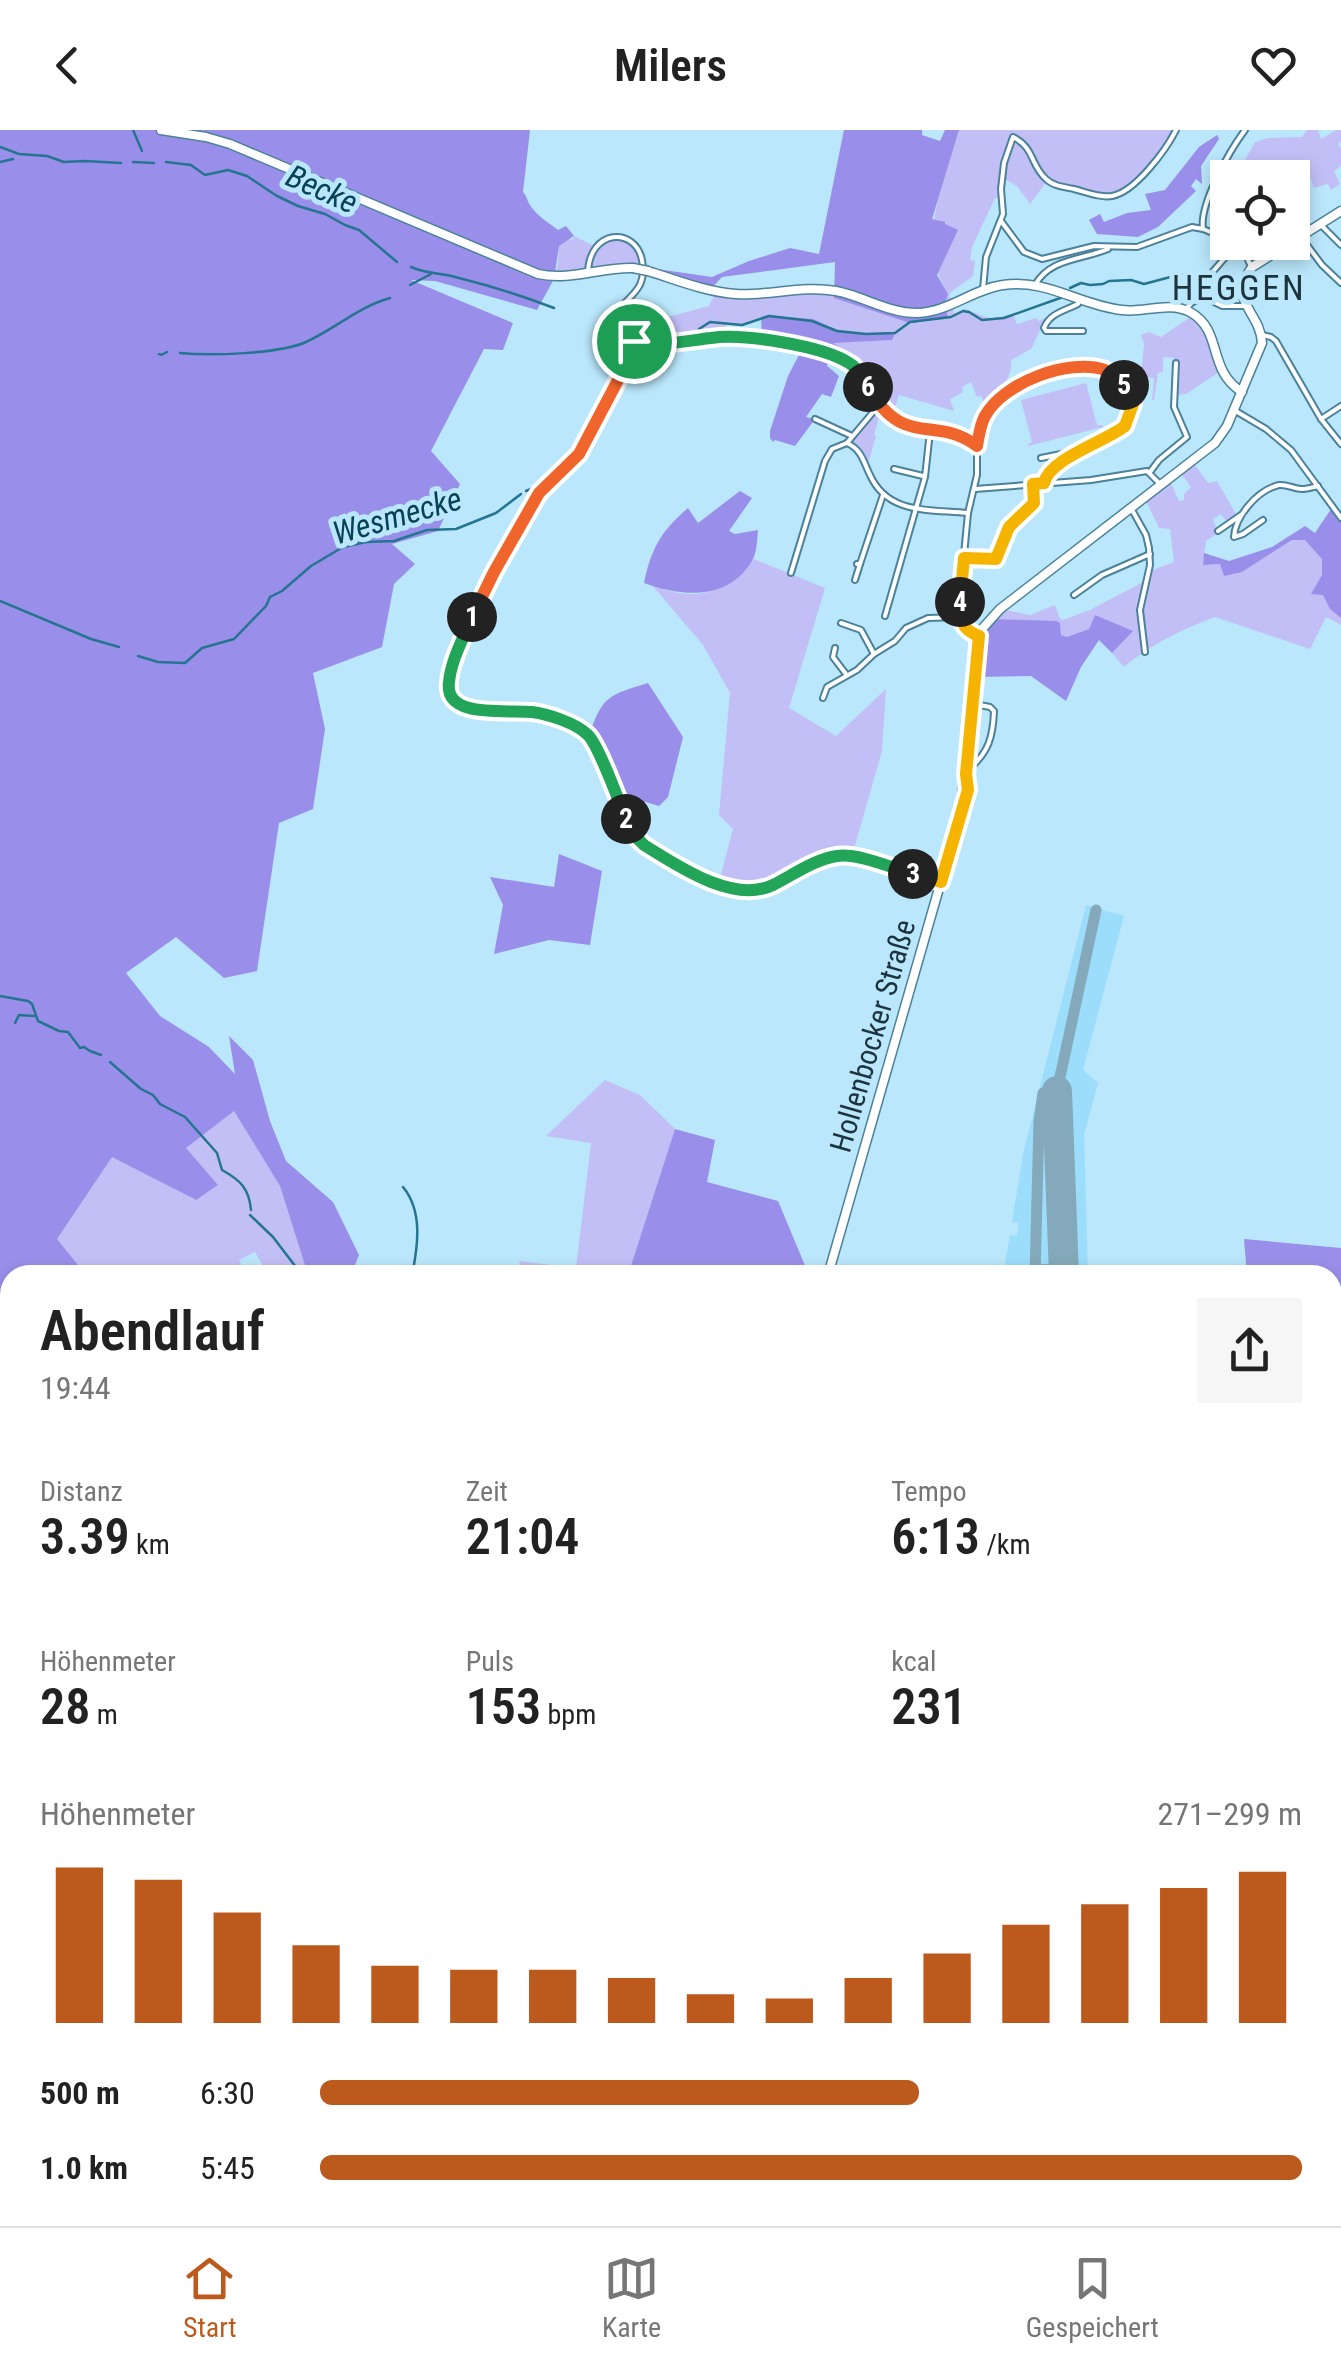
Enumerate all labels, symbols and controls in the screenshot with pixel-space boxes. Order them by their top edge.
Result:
icon: back [40,38,95,93]
icon: heart [1246,38,1301,93]
text: Milers [614,39,727,92]
water label: Becke [280,157,364,221]
map controls [1210,160,1310,260]
button: locate [1210,160,1310,260]
district label: HEGGEN [1172,268,1306,309]
pin [592,299,677,384]
icon: arrive [607,314,662,369]
pin: 5 [1099,360,1149,410]
pin: 6 [843,362,893,412]
text: 5 [1117,368,1131,401]
text: 6 [861,370,875,403]
water label: Wesmecke [328,479,466,553]
pin: 4 [935,577,985,627]
text: 4 [953,585,967,618]
pin: 1 [447,592,497,642]
text: 1 [465,600,479,633]
pin: 2 [601,794,651,844]
text: 2 [619,802,633,835]
pin: 3 [888,849,938,899]
text: 3 [906,857,920,890]
street label: Hollenbocker Straße [823,916,922,1156]
button: share [1197,1298,1302,1403]
text: Abendlauf [40,1299,265,1363]
text: 19:44 [40,1369,111,1407]
text: Distanz [40,1475,123,1508]
text: Zeit [466,1475,508,1508]
text: Tempo [891,1475,967,1508]
text: 3.39 [40,1508,130,1566]
text: 21:04 [466,1508,579,1566]
text: 6:13 [891,1508,980,1566]
text: km [130,1528,170,1561]
text: /km [980,1528,1031,1561]
text: Höhenmeter [40,1645,176,1678]
text: Puls [466,1645,514,1678]
text: kcal [891,1645,936,1678]
text: 28 [40,1678,90,1736]
text: 153 [466,1678,541,1736]
text: 231 [891,1678,967,1736]
text: m [90,1698,118,1731]
text: bpm [541,1698,596,1731]
text: Höhenmeter [40,1795,195,1833]
text: 271–299 m [1157,1795,1302,1833]
text: 500 m [40,2074,120,2112]
text: 6:30 [200,2074,255,2112]
text: 1.0 km [40,2149,128,2187]
text: 5:45 [200,2149,255,2187]
tab: Start [182,2251,237,2344]
tab: Karte [602,2251,661,2344]
tab: Gespeichert [1026,2251,1159,2344]

